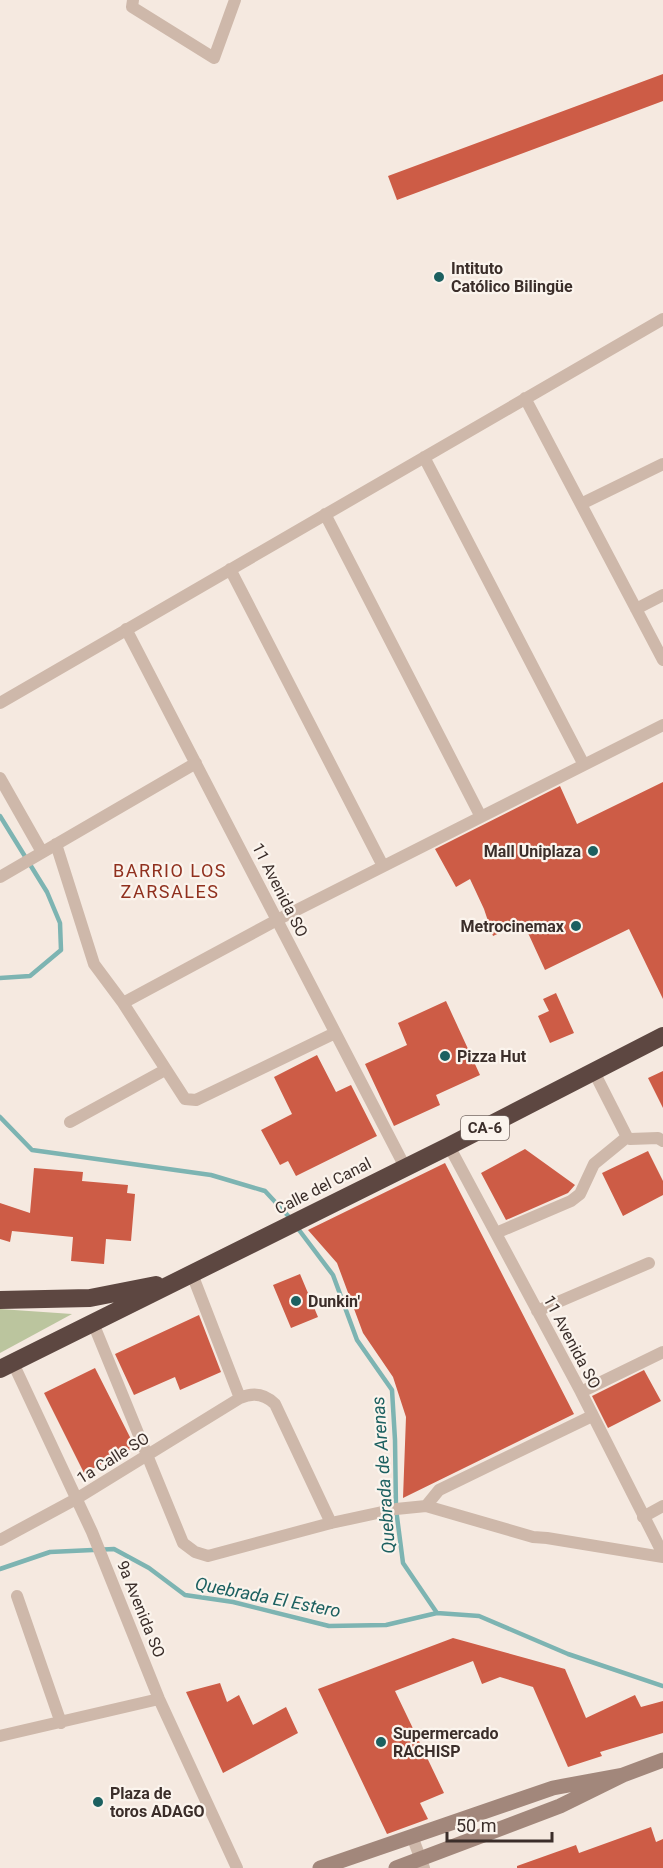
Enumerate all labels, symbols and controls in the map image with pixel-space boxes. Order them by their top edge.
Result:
place label: Intituto Católico Bilingüe [451,259,573,296]
marker: Intituto Católico Bilingüe [432,270,446,284]
street label: 11 Avenida SO [248,840,312,940]
place label: Mall Uniplaza [484,842,581,861]
marker: Mall Uniplaza [586,844,600,858]
district label: BARRIO LOS ZARSALES [113,860,227,902]
place label: Metrocinemax [461,917,565,936]
marker: Metrocinemax [569,919,583,933]
place label: Pizza Hut [457,1047,527,1066]
marker: Pizza Hut [438,1049,452,1063]
road number: CA-6 [461,1116,509,1140]
street label: Calle del Canal [272,1154,374,1218]
place label: Dunkin' [308,1292,360,1311]
street label: 11 Avenida SO [539,1292,605,1392]
marker: Dunkin' [289,1294,303,1308]
water label: Quebrada de Arenas [367,1396,399,1554]
street label: 1a Calle SO [73,1428,153,1488]
street label: 9a Avenida SO [113,1558,169,1660]
water label: Quebrada El Estero [193,1573,343,1621]
place label: Supermercado RACHISP [393,1724,498,1761]
marker: Supermercado RACHISP [374,1735,388,1749]
place label: Plaza de toros ADAGO [110,1784,205,1821]
marker: Plaza de toros ADAGO [91,1795,105,1809]
scale bar [447,1805,552,1843]
text: 50 m [456,1815,496,1836]

